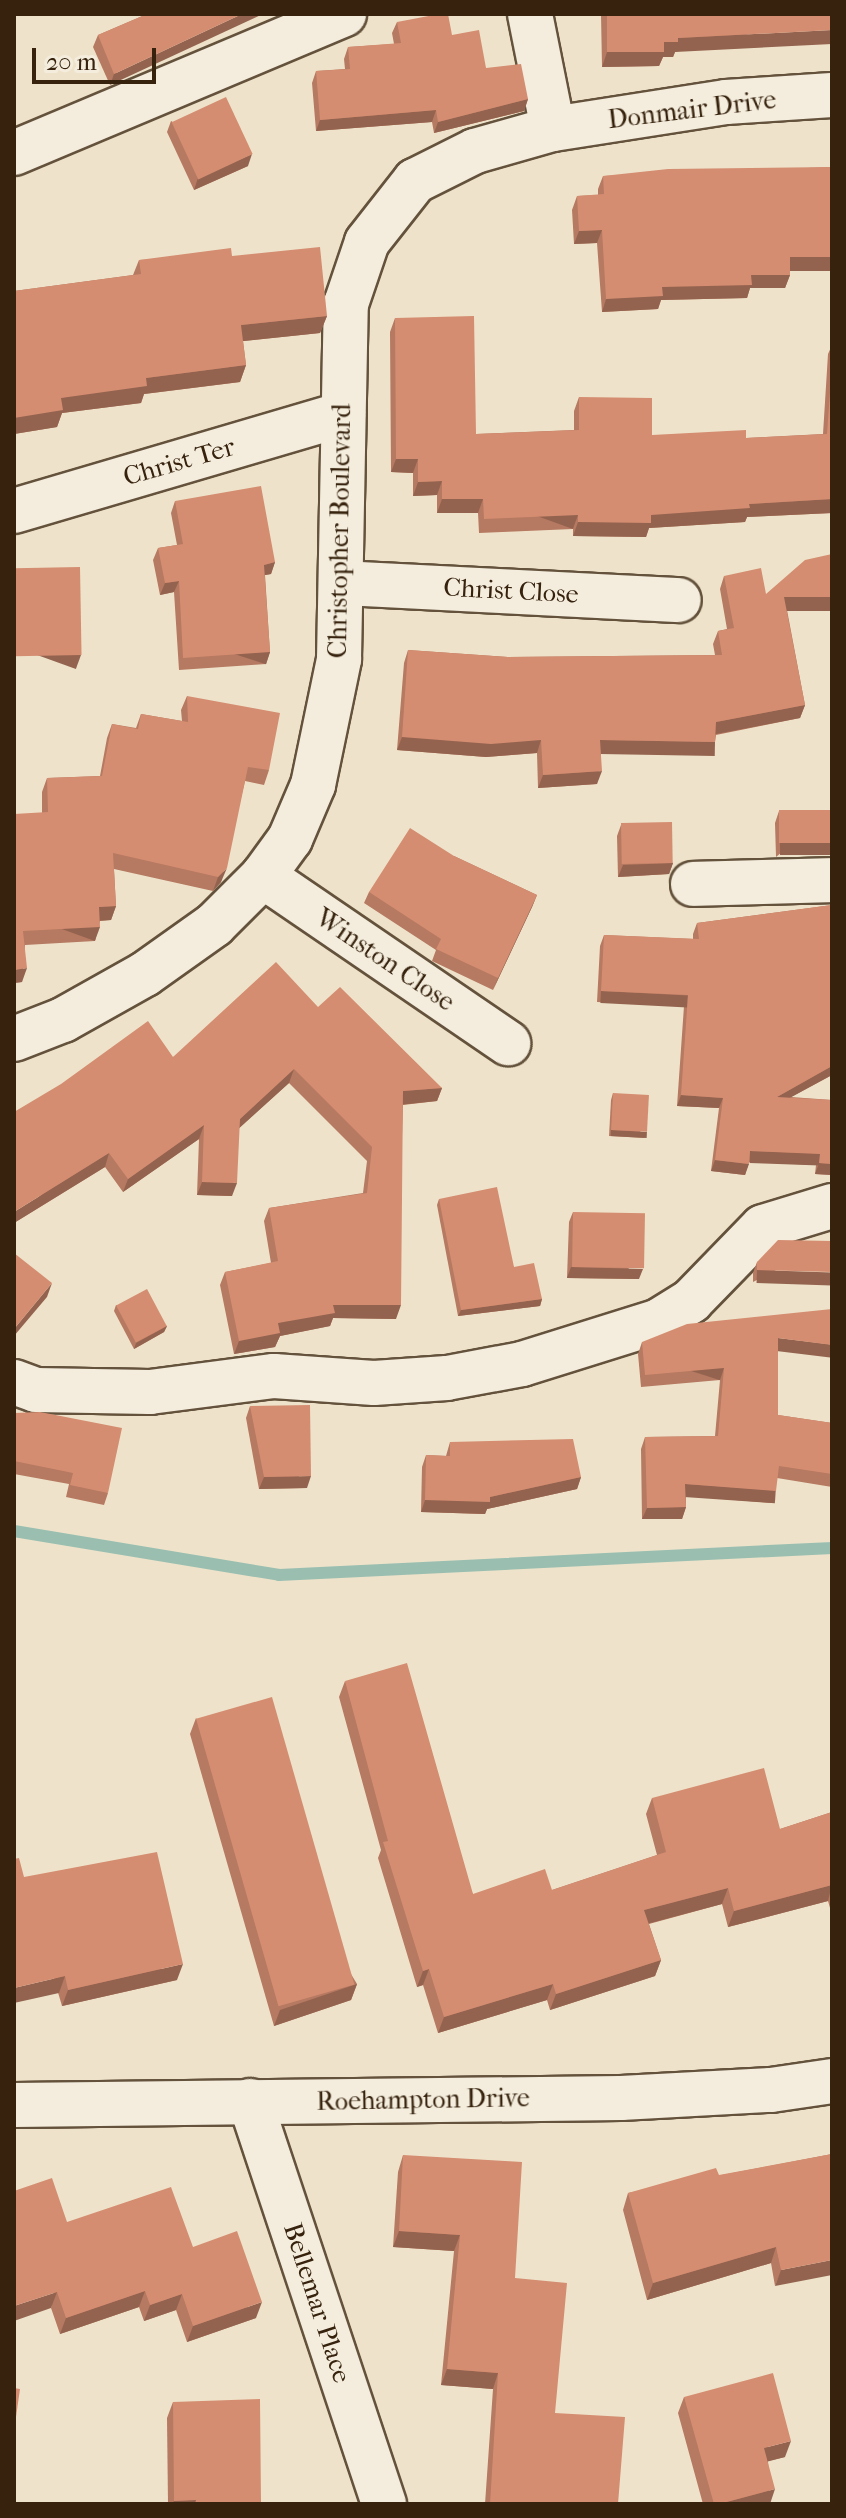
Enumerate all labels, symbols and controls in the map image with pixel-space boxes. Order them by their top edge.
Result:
scale bar [36,32,160,82]
text: 20 m [46,48,97,76]
street label: Donmair Drive [606,84,778,136]
street label: Christopher Boulevard [322,403,358,659]
street label: Christ Ter [120,431,238,493]
street label: Christ Close [443,572,579,610]
street label: Winston Close [310,902,460,1018]
street label: Roehampton Drive [316,2083,530,2117]
street label: Bellemar Place [276,2219,358,2387]

